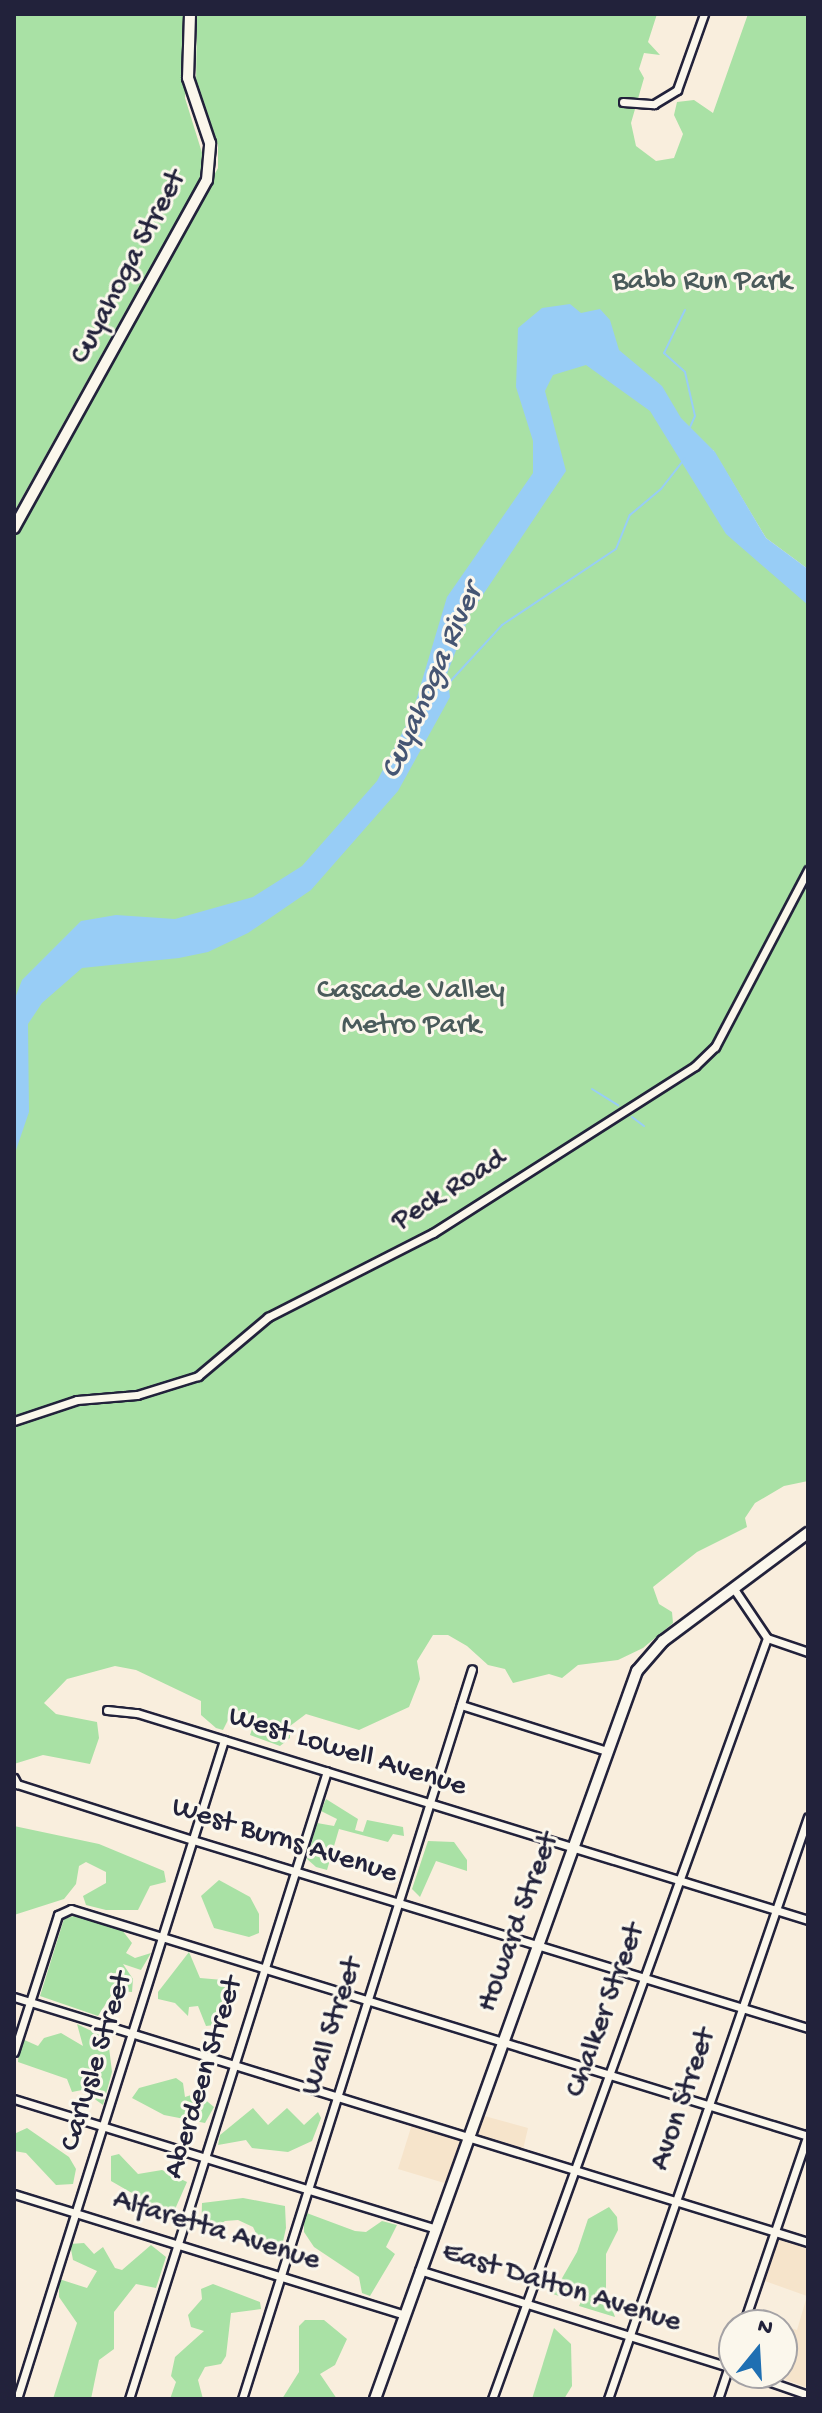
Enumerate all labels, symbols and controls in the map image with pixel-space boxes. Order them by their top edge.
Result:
street label: Cuyahoga Street [64,165,196,371]
park label: Babb Run Park [612,265,792,301]
water label: Cuyahoga River [373,579,493,785]
park label: Cascade Valley Metro Park [317,974,505,1044]
street label: Peck Road [386,1143,514,1241]
street label: West Lowell Avenue [224,1700,470,1806]
street label: West Burns Avenue [167,1791,401,1893]
street label: Howard Street [471,1829,569,2017]
street label: Chalker Street [559,1919,655,2103]
street label: Wall Street [295,1954,373,2100]
street label: Carlysle Street [54,1968,142,2156]
street label: Aberdeen Street [157,1973,253,2183]
street label: Avon Street [644,2024,726,2176]
street label: Alfaretta Avenue [108,2183,324,2281]
street label: East Dalton Avenue [437,2236,685,2342]
north arrow [718,2309,798,2389]
text: N [754,2313,776,2343]

